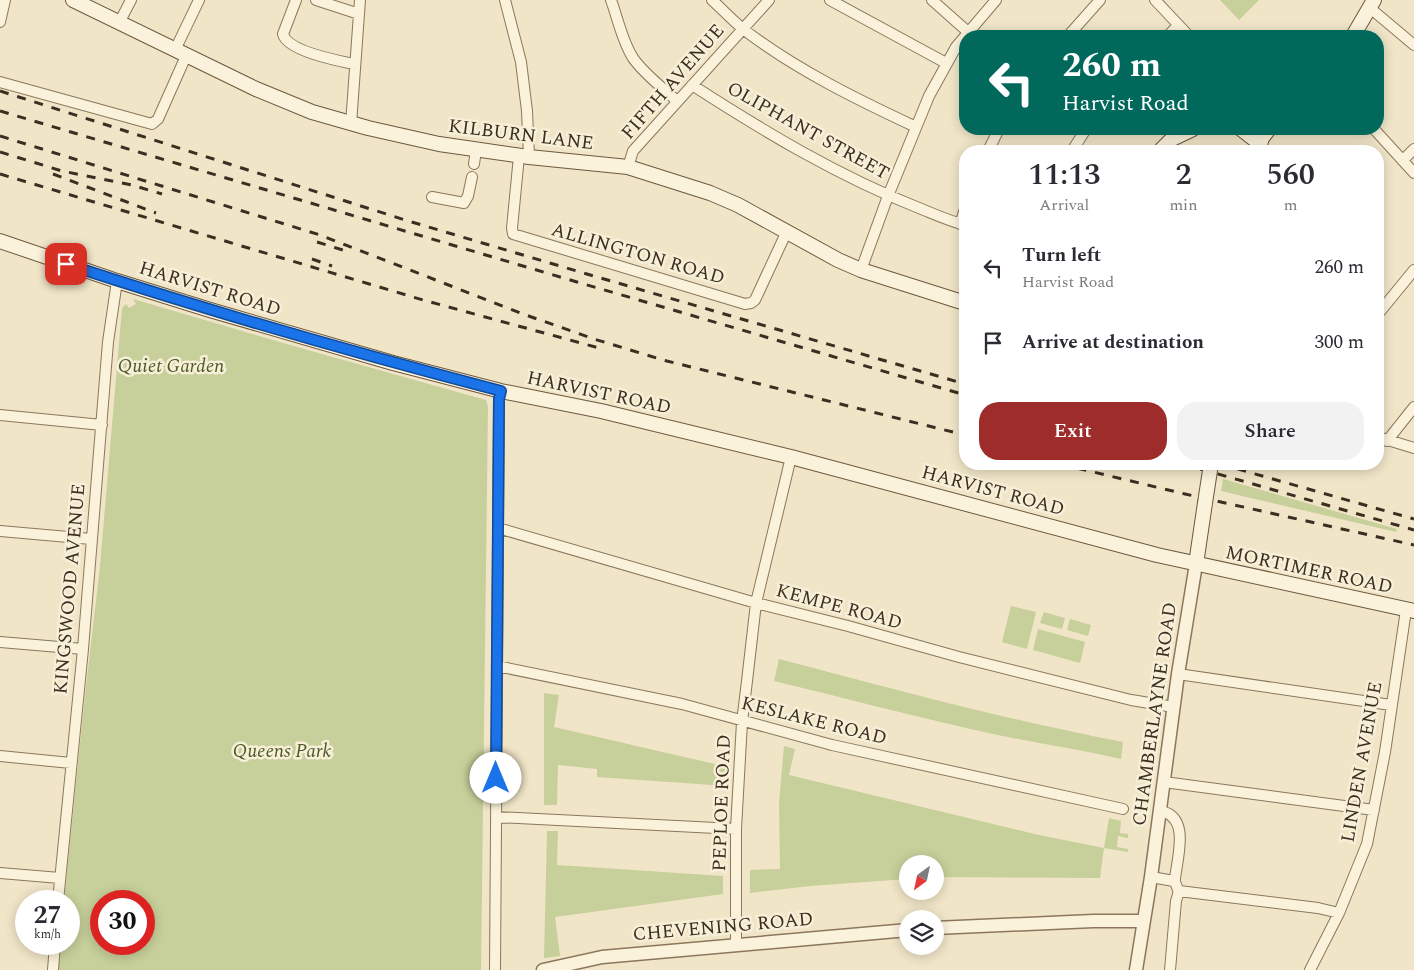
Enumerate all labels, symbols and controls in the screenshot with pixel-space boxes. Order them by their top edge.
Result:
street label: FIFTH AVENUE [614,18,732,146]
text: 260 m [1062,39,1161,92]
icon: left [979,50,1044,115]
street label: OLIPHANT STREET [721,74,895,188]
text: Harvist Road [1062,87,1189,120]
street label: KILBURN LANE [447,112,595,158]
text: 11:13 [1028,152,1100,198]
text: 2 [1175,152,1191,198]
text: 560 [1267,152,1315,198]
text: Arrival [1039,193,1089,217]
text: min [1169,193,1197,217]
text: m [1284,193,1298,217]
street label: ALLINGTON ROAD [548,215,728,293]
text: Turn left [1022,241,1101,270]
pin [45,243,87,285]
icon: arrive [52,250,80,278]
text: 260 m [1314,253,1364,282]
street label: HARVIST ROAD [135,254,285,324]
icon: left [979,254,1007,282]
text: Harvist Road [1022,270,1114,294]
text: Arrive at destination [1022,328,1204,357]
text: 300 m [1314,328,1364,357]
icon: arrive [979,329,1007,357]
park label: Quiet Garden [118,352,224,381]
street label: HARVIST ROAD [524,364,674,422]
button: Exit [979,402,1167,460]
button: Share [1177,402,1364,460]
street label: HARVIST ROAD [918,458,1068,524]
street label: KINGSWOOD AVENUE [46,483,94,695]
street label: MORTIMER ROAD [1223,538,1395,602]
street label: KEMPE ROAD [773,576,905,638]
street label: CHAMBERLAYNE ROAD [1125,600,1185,828]
street label: LINDEN AVENUE [1334,679,1390,845]
street label: KESLAKE ROAD [738,689,890,753]
street label: PEPLOE ROAD [705,734,739,872]
park label: Queens Park [233,737,331,766]
position arrow [469,751,521,803]
north arrow [899,855,944,900]
map controls [899,855,944,955]
speed limit sign: 30 [90,890,155,955]
text: 27 [33,897,62,935]
street label: CHEVENING ROAD [632,905,814,949]
button: layers [899,910,944,955]
text: km/h [34,925,61,944]

